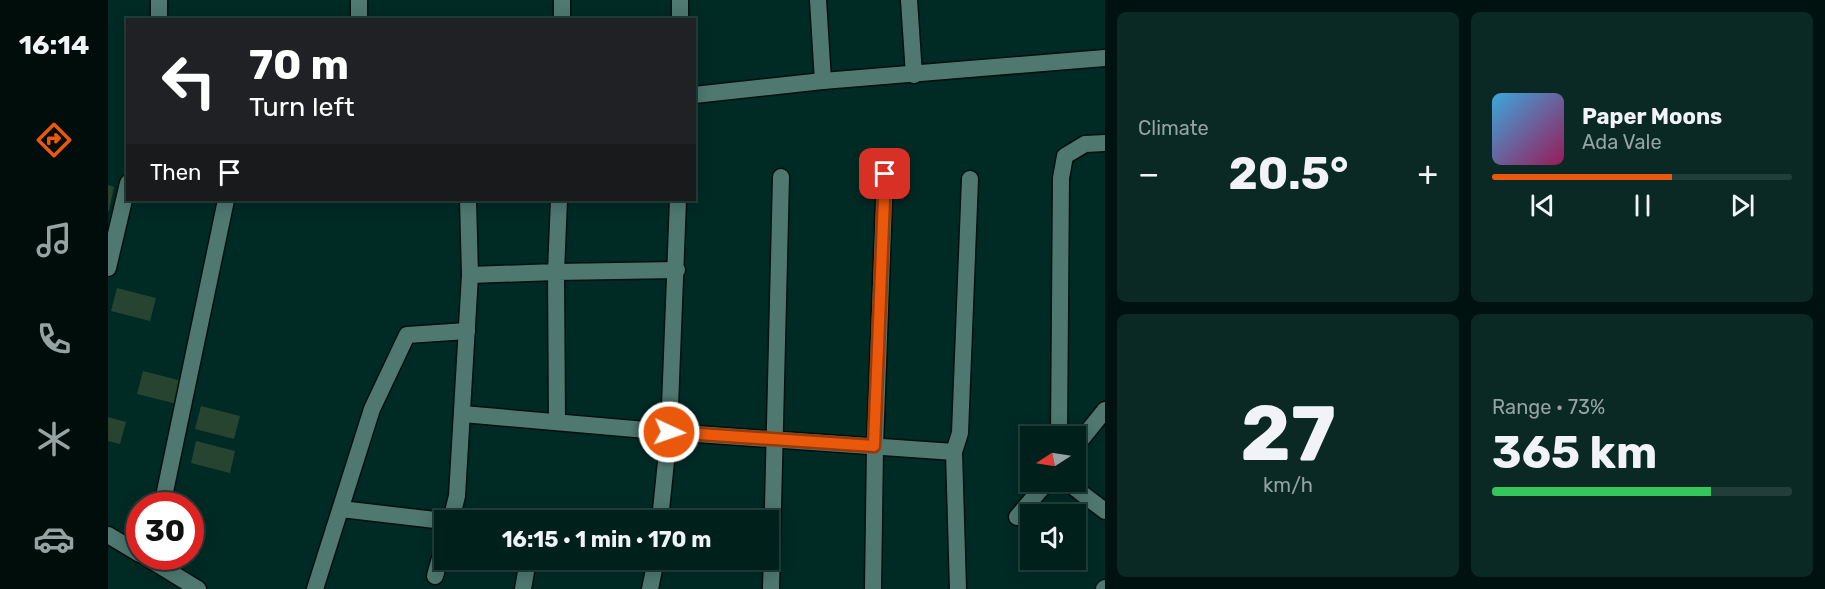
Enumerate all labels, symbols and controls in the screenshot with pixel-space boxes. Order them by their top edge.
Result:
text: 16:14 [19,29,89,61]
text: 70 m [249,40,349,90]
icon: left [150,42,228,120]
text: Turn left [249,91,354,123]
text: Paper Moons [1582,103,1722,130]
text: Climate [1138,116,1209,140]
icon: directions [33,119,75,161]
text: Ada Vale [1582,130,1662,154]
text: 20.5° [1229,147,1348,200]
pin [859,148,910,199]
text: − [1138,154,1159,193]
text: + [1417,154,1438,193]
icon: arrive [213,156,246,189]
icon: arrive [868,157,901,190]
text: Then [150,159,201,186]
icon: previous [1526,189,1559,222]
icon: pause [1626,189,1659,222]
icon: next [1726,189,1759,222]
icon: music [33,219,75,261]
icon: phone [33,318,75,360]
text: 27 [1240,387,1336,480]
text: Range · 73% [1492,395,1605,419]
position arrow [637,400,701,464]
icon: climate [33,418,75,460]
north arrow [1020,426,1086,492]
map controls [1020,426,1086,570]
text: 365 km [1492,426,1657,479]
text: km/h [1263,473,1313,497]
speed limit sign: 30 [126,492,204,570]
button: sound [1020,504,1086,570]
icon: car [33,518,75,560]
text: 16:15 · 1 min · 170 m [502,526,711,553]

